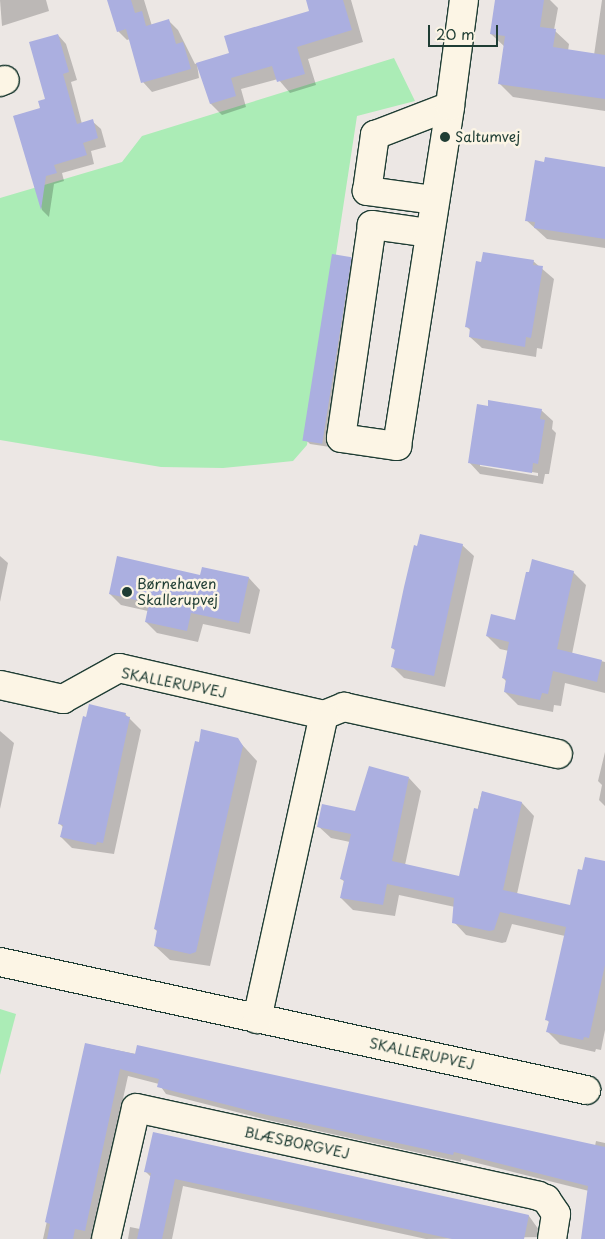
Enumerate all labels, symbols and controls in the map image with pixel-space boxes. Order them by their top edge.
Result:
scale bar [430,15,500,47]
text: 20 m [436,22,475,45]
place label: Saltumvej [455,129,520,145]
marker: Saltumvej [439,131,451,143]
place label: Børnehaven Skallerupvej [137,576,218,608]
marker: Børnehaven Skallerupvej [121,586,133,598]
street label: SKALLERUPVEJ [120,665,228,701]
street label: SKALLERUPVEJ [368,1035,476,1073]
street label: BLÆSBORGVEJ [243,1124,351,1162]

